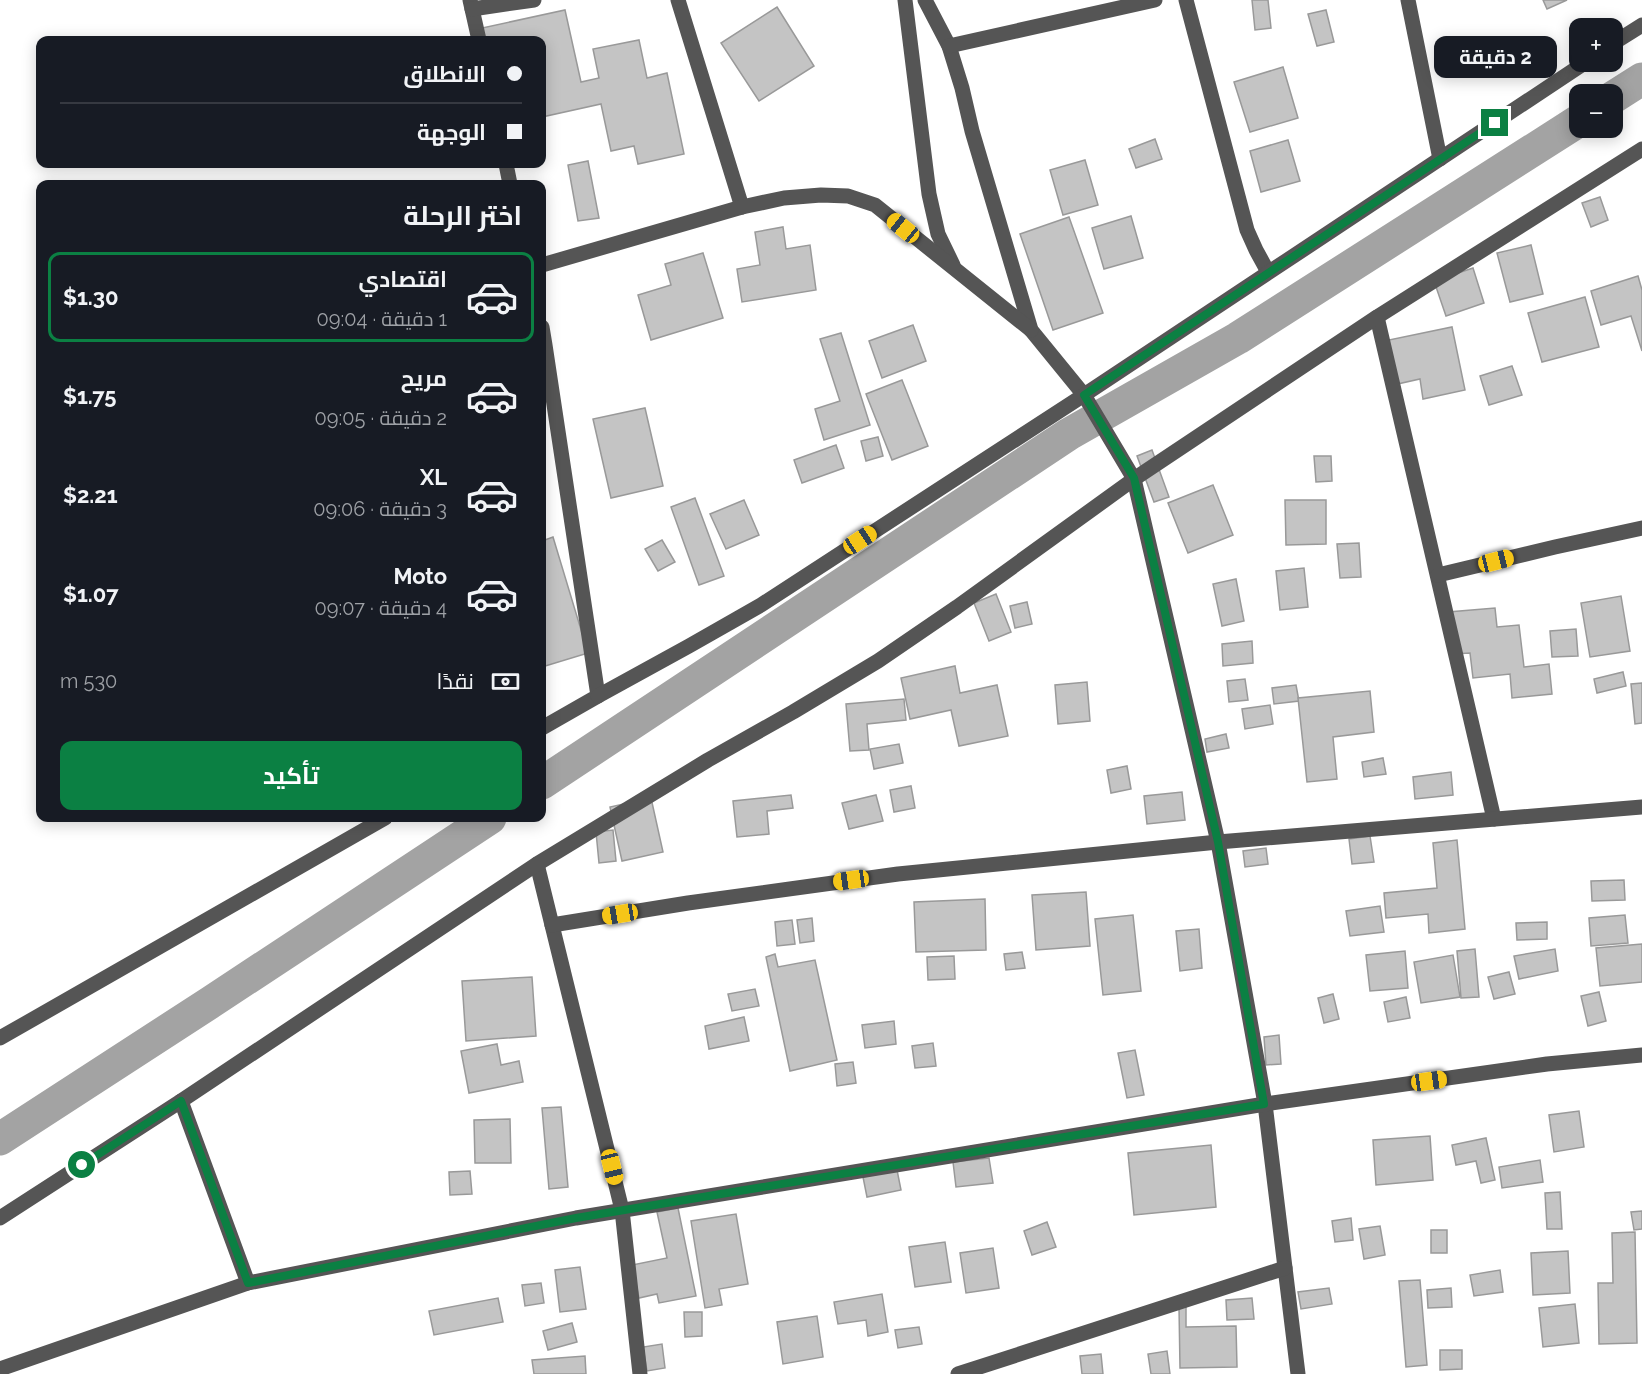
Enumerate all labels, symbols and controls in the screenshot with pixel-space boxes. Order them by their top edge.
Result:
map controls [1569,18,1623,138]
button: + [1569,18,1623,72]
callout: 2 دقيقة [1434,36,1556,78]
text: 2 دقيقة [1459,45,1532,69]
text: الانطلاق [403,61,486,87]
button: − [1569,84,1623,138]
route end [1481,109,1508,136]
text: الوجهة [417,119,486,145]
text: اختر الرحلة [403,200,522,231]
car [883,210,923,246]
text: اقتصادي [358,266,447,292]
icon: car [465,270,519,324]
text: $1.30 [63,284,119,310]
text: 1 دقيقة · 09:04 [316,307,447,331]
text: مريح [401,365,447,391]
icon: car [465,369,519,423]
text: $1.75 [63,383,117,409]
text: 2 دقيقة · 09:05 [315,406,447,430]
text: XL [420,464,447,490]
icon: car [465,468,519,522]
text: $2.21 [63,482,118,508]
text: 3 دقيقة · 09:06 [313,497,447,521]
car [840,523,880,557]
car [1476,548,1516,574]
text: Moto [393,563,447,589]
icon: car [465,567,519,621]
text: $1.07 [63,581,119,607]
text: 4 دقيقة · 09:07 [314,596,447,620]
icon: cash [489,665,522,698]
text: نقدًا [436,668,474,694]
text: 530 m [60,669,117,693]
button: تأكيد [60,741,522,810]
car [832,869,870,891]
car [601,902,639,926]
car [1410,1070,1448,1092]
car [599,1147,625,1187]
route start [68,1151,95,1178]

